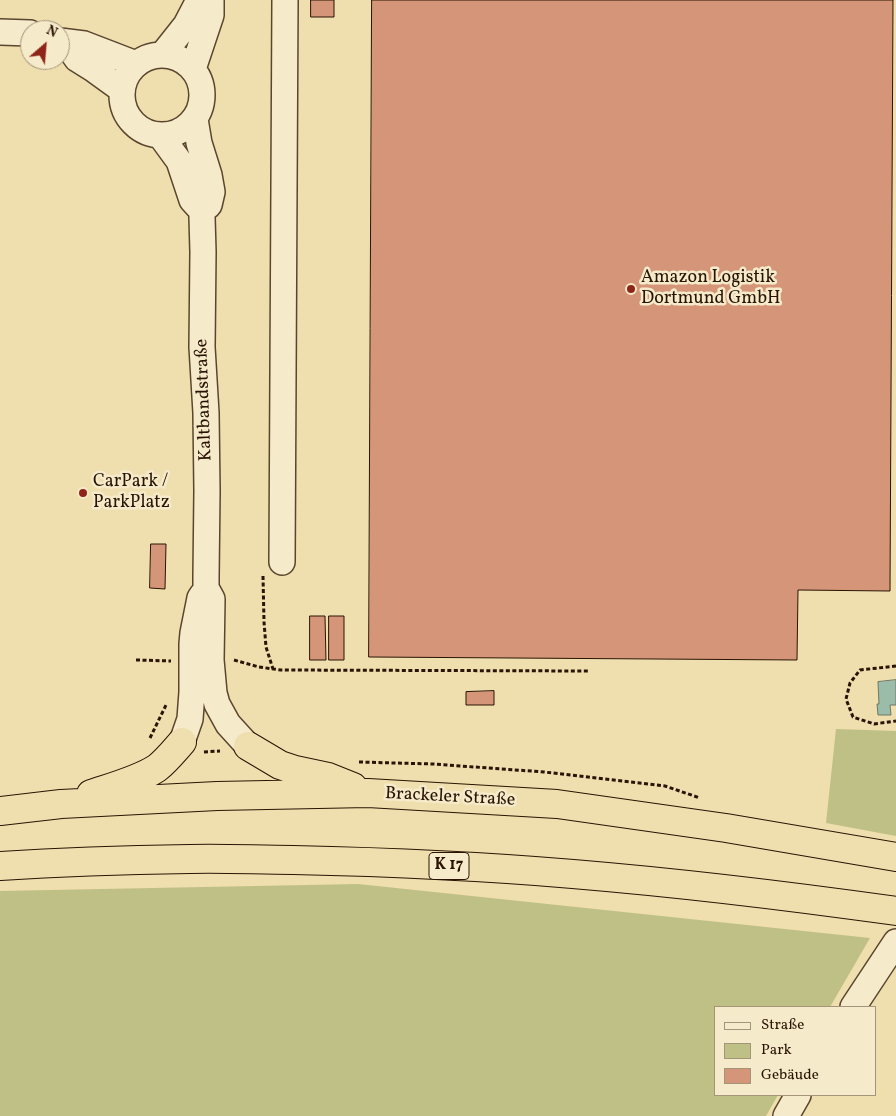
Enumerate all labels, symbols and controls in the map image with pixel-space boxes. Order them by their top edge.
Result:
north arrow [20,20,70,70]
text: N [43,21,60,43]
place label: Amazon Logistik Dortmund GmbH [641,268,781,310]
marker: Amazon Logistik Dortmund GmbH [625,283,637,295]
street label: Kaltbandstraße [192,338,218,462]
place label: CarPark / ParkPlatz [93,472,170,514]
marker: CarPark / ParkPlatz [77,487,89,499]
street label: Brackeler Straße [384,784,516,812]
road number: K 17 [429,852,469,879]
legend [714,1006,876,1096]
text: Straße [761,1015,804,1036]
text: Park [761,1040,792,1061]
text: Gebäude [761,1065,819,1086]

